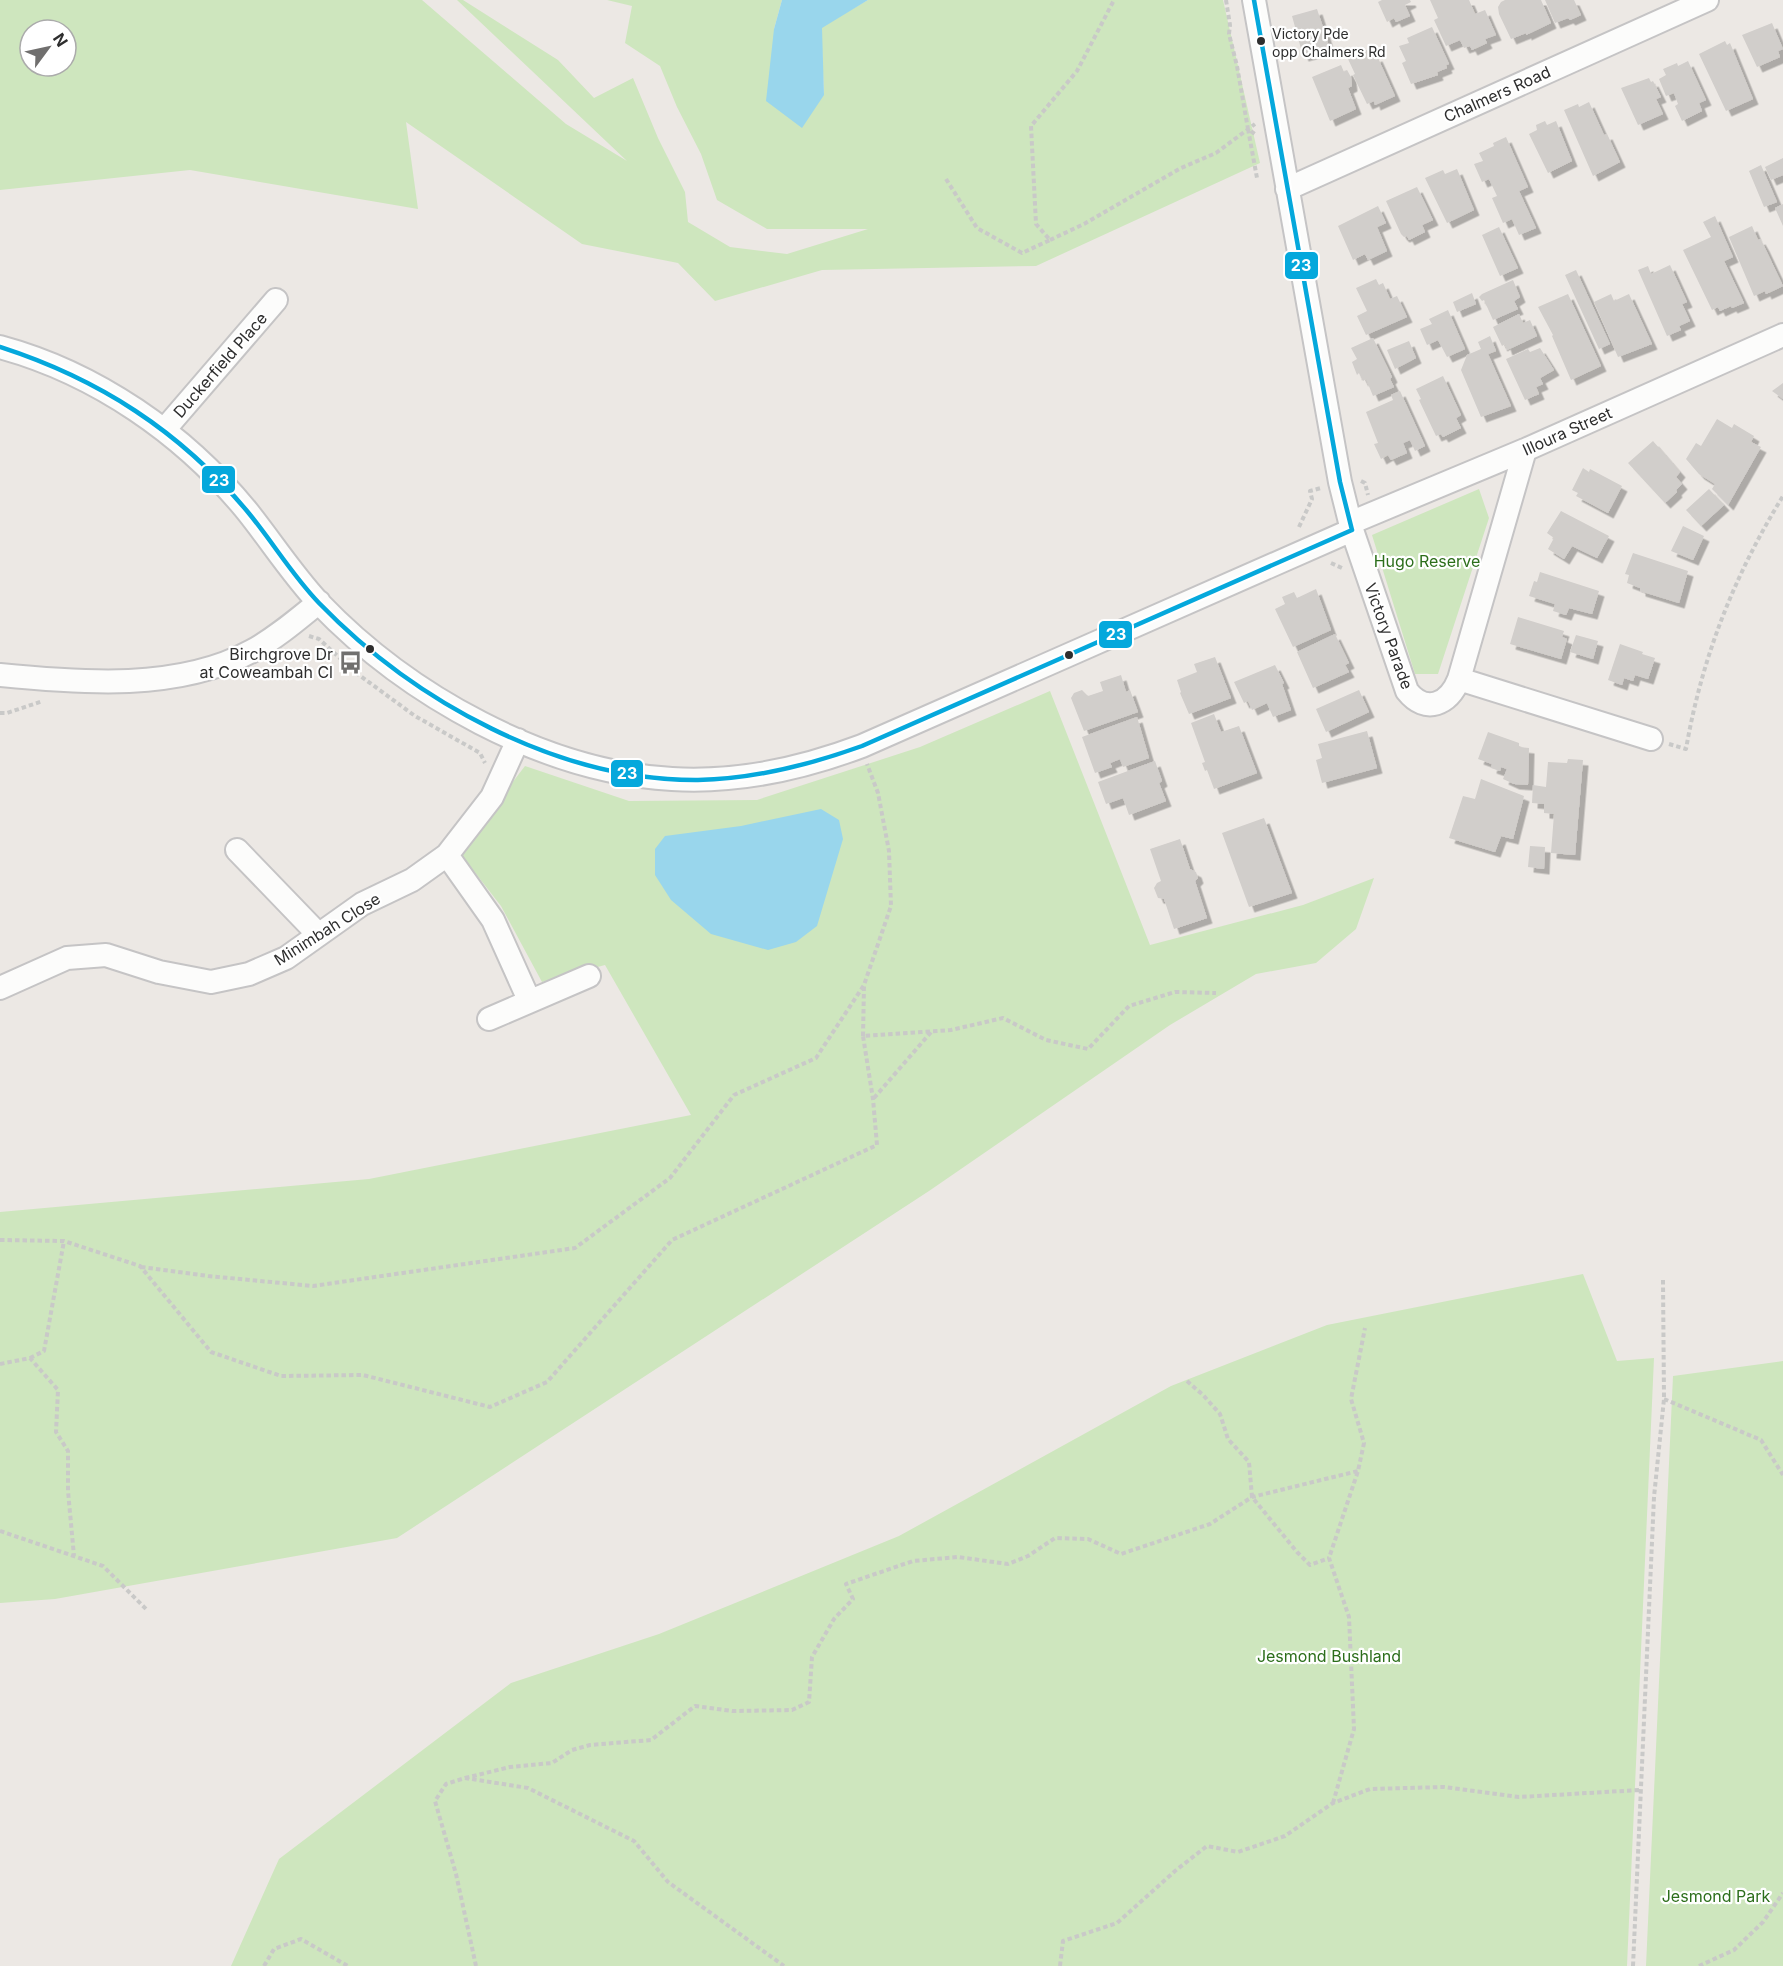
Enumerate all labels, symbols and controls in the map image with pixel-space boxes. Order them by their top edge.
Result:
north arrow [18,18,78,78]
place label: Victory Pde opp Chalmers Rd [1272,25,1386,60]
text: N [49,29,72,50]
marker: Victory Pde opp Chalmers Rd [1255,35,1267,47]
street label: Chalmers Road [1440,61,1554,127]
line badge: 23 [1284,251,1319,280]
text: 23 [1291,255,1311,275]
street label: Duckerfield Place [169,308,271,422]
street label: Illoura Street [1519,402,1615,460]
line badge: 23 [201,465,236,494]
text: 23 [209,470,229,490]
park label: Hugo Reserve [1374,551,1480,571]
street label: Victory Parade [1360,580,1418,692]
line badge: 23 [1098,620,1133,649]
text: 23 [1106,624,1126,644]
unlabelled marker [364,643,376,655]
place label: Birchgrove Dr at Coweambah Cl [200,644,333,682]
unlabelled marker [1063,649,1075,661]
bus stop icon: Birchgrove Dr at Coweambah Cl [338,650,364,676]
line badge: 23 [610,759,644,788]
text: 23 [617,763,637,783]
street label: Minimbah Close [270,888,384,970]
park label: Jesmond Bushland [1257,1646,1401,1666]
park label: Jesmond Park [1662,1886,1770,1906]

